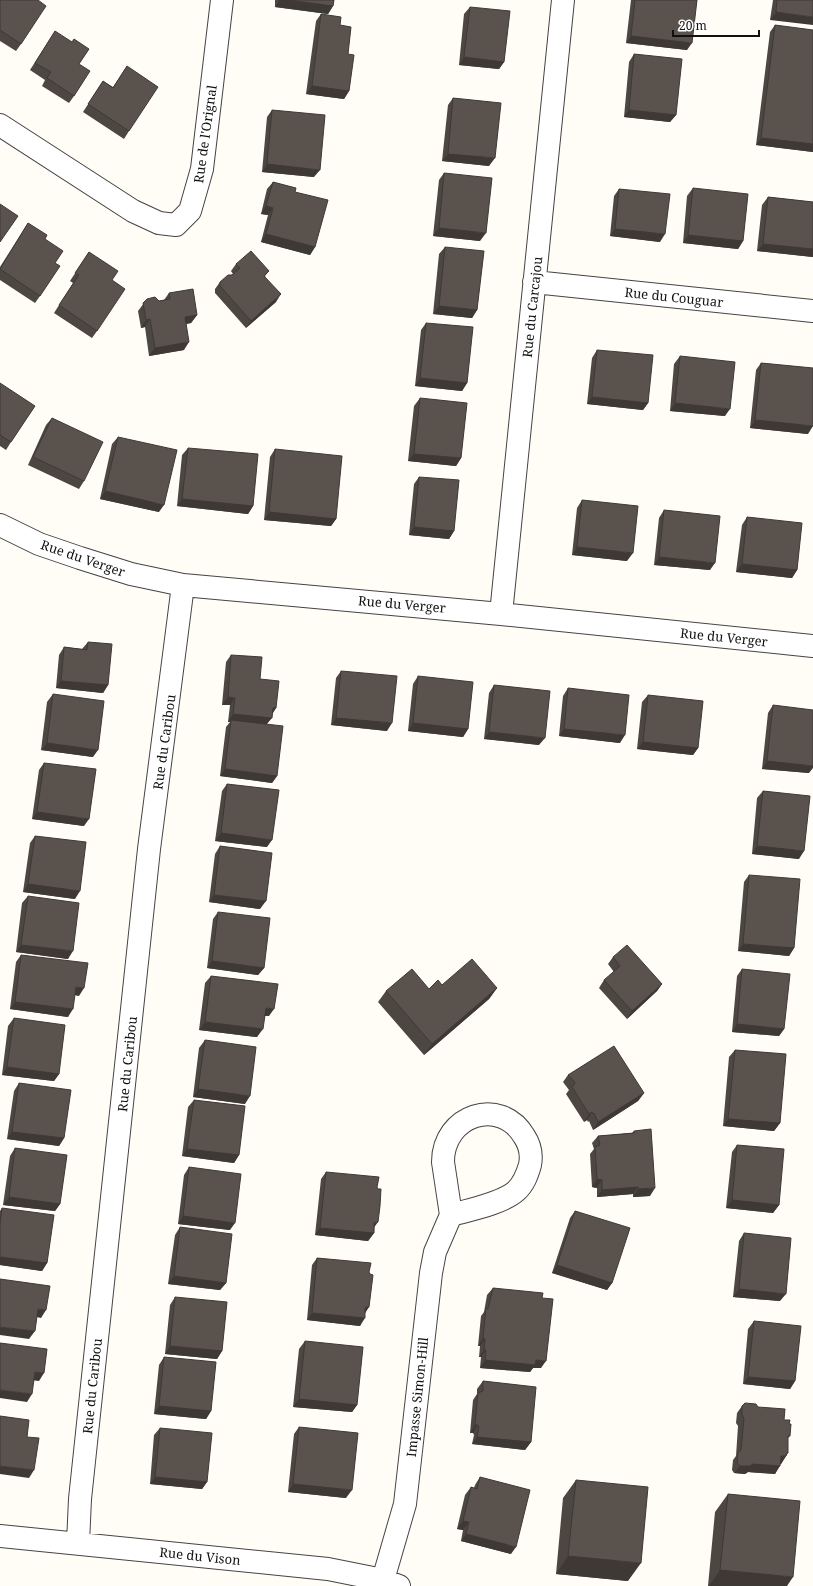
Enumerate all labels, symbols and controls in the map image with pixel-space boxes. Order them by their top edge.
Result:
scale bar [673,12,759,38]
text: 20 m [679,17,707,34]
street label: Rue de l'Orignal [189,84,221,184]
street label: Rue du Carcajou [518,256,546,358]
street label: Rue du Couguar [624,283,724,311]
street label: Rue du Verger [39,535,127,581]
street label: Rue du Verger [357,591,447,617]
street label: Rue du Verger [679,623,769,651]
street label: Rue du Caribou [148,693,180,791]
street label: Rue du Caribou [113,1015,141,1113]
street label: Impasse Simon-Hill [402,1336,432,1458]
street label: Rue du Caribou [78,1337,106,1435]
street label: Rue du Vison [159,1543,242,1569]

